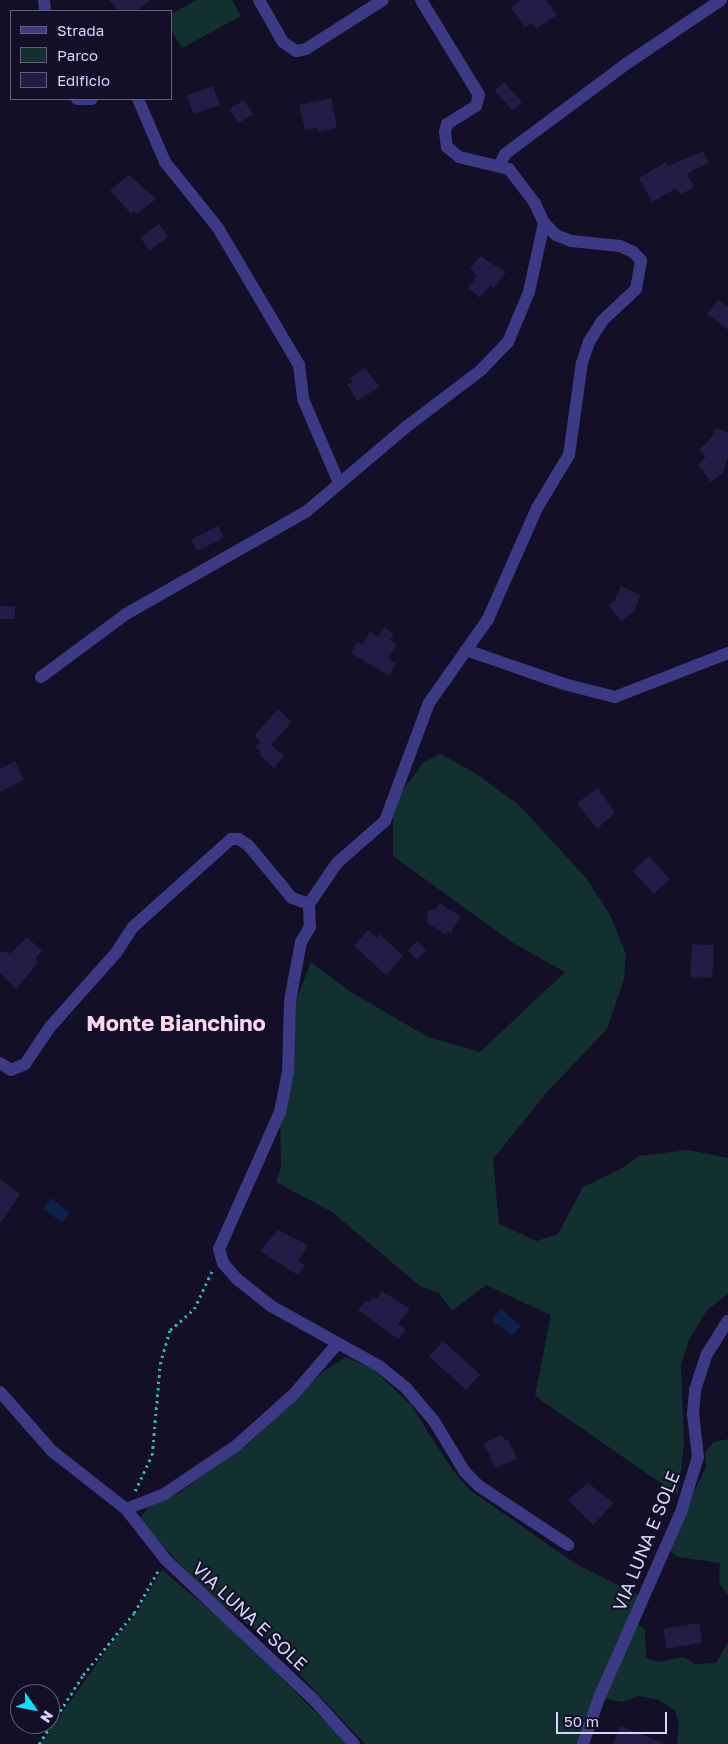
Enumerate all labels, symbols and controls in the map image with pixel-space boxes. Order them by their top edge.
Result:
legend [10,10,172,100]
text: Strada [57,21,104,39]
text: Parco [57,46,98,64]
text: Edificio [57,71,110,89]
district label: Monte Bianchino [86,1010,266,1036]
street label: VIA LUNA E SOLE [608,1468,684,1614]
street label: VIA LUNA E SOLE [188,1557,312,1675]
north arrow [10,1684,60,1734]
scale bar [558,1702,669,1734]
text: N [37,1708,57,1726]
text: 50 m [564,1712,599,1730]

